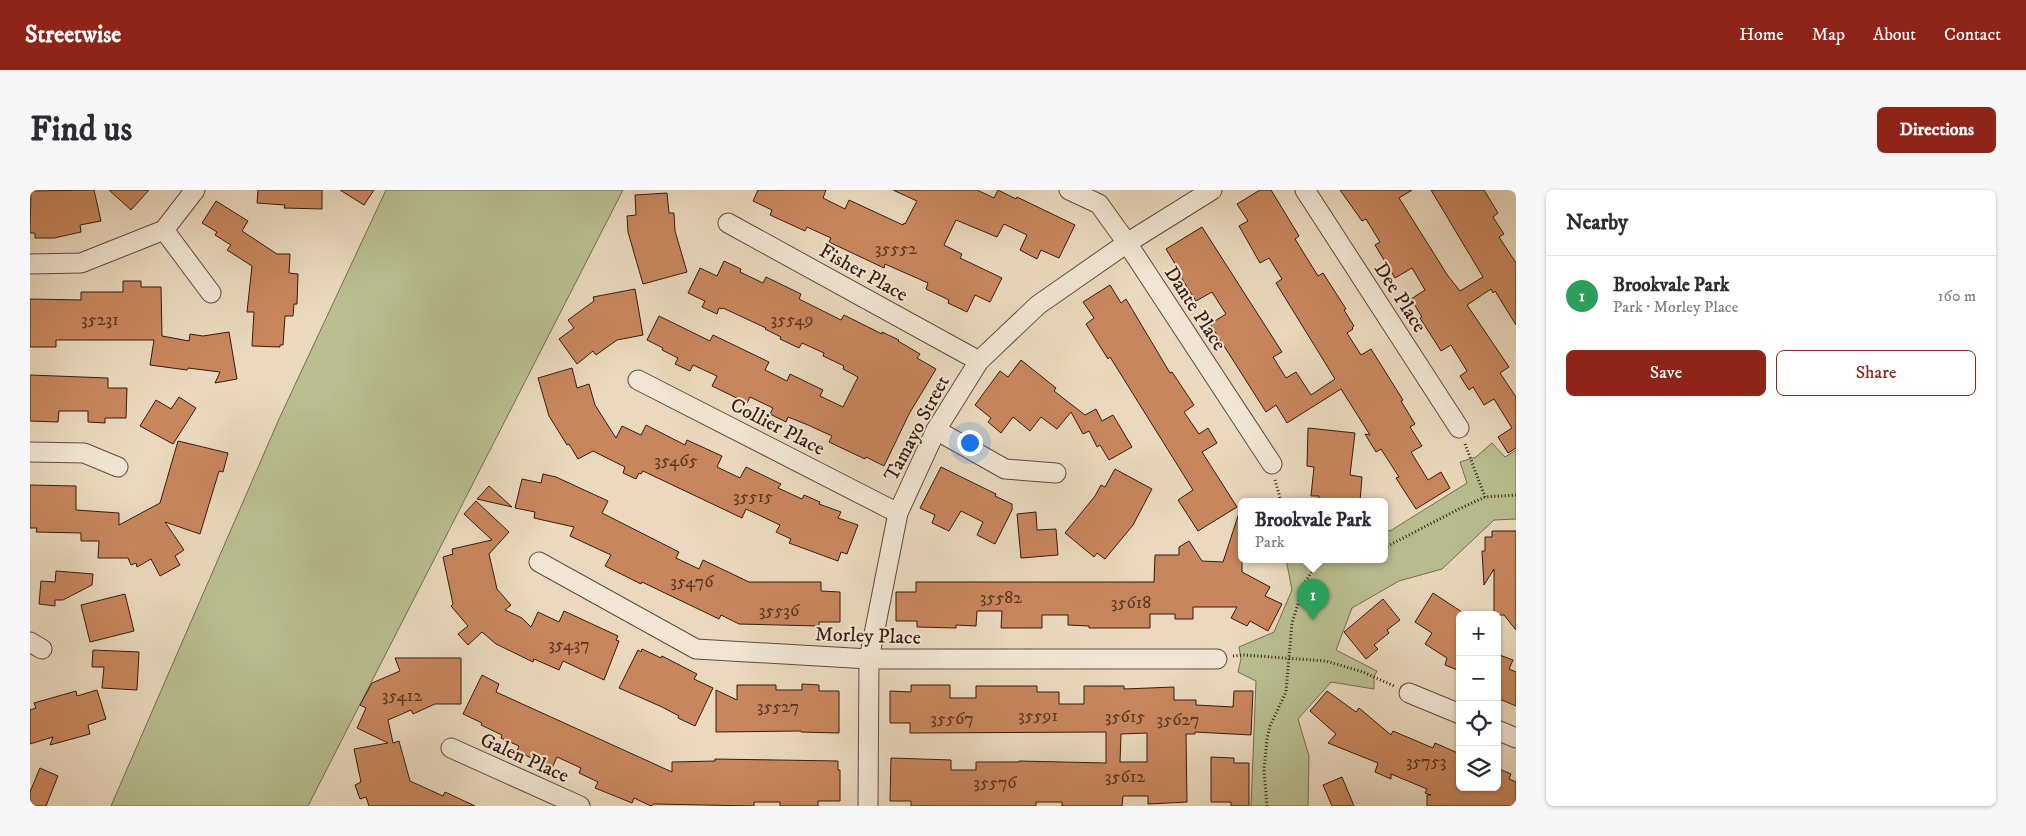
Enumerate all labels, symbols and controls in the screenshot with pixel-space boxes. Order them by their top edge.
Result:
text: Streetwise [25,20,121,50]
text: Home [1739,24,1784,46]
text: Map [1812,24,1845,46]
text: About [1873,24,1916,46]
text: Contact [1944,24,2001,46]
button: Directions [1877,107,1996,153]
text: Find us [30,108,132,152]
text: Nearby [1566,210,1628,236]
house number: 35552 [875,238,917,260]
street label: Fisher Place [815,239,912,308]
street label: Dee Place [1368,258,1432,338]
street label: Dante Place [1158,262,1231,356]
text: Brookvale Park [1613,274,1729,297]
text: 1 [1579,286,1585,306]
text: 160 m [1938,286,1976,306]
text: Park · Morley Place [1613,297,1738,317]
house number: 35231 [81,309,119,331]
house number: 35549 [771,309,814,331]
button: Save [1566,350,1766,396]
button: Share [1776,350,1976,396]
street label: Tamayo Street [879,372,956,486]
street label: Collier Place [726,393,829,462]
your location [957,430,983,456]
house number: 35465 [654,450,698,472]
house number: 35515 [733,486,773,508]
popup [1238,498,1388,563]
text: Brookvale Park [1255,509,1371,532]
text: Park [1255,532,1285,552]
house number: 35476 [670,571,714,593]
pin: 1 [1297,579,1329,620]
house number: 35582 [980,587,1022,609]
house number: 35618 [1111,592,1151,614]
house number: 35536 [759,600,800,622]
map controls [1456,611,1501,791]
button: + [1456,611,1501,656]
street label: Morley Place [815,622,921,651]
house number: 35437 [548,634,590,656]
button: − [1456,656,1501,701]
house number: 35412 [382,685,422,707]
house number: 35527 [757,696,799,718]
button: locate [1456,701,1501,746]
house number: 35591 [1018,705,1058,727]
house number: 35615 [1105,706,1145,728]
house number: 35567 [930,708,974,730]
house number: 35627 [1157,709,1199,731]
street label: Galen Place [476,728,573,789]
button: layers [1456,746,1501,791]
house number: 35753 [1406,751,1446,773]
house number: 35612 [1105,766,1145,788]
house number: 35576 [973,772,1017,794]

